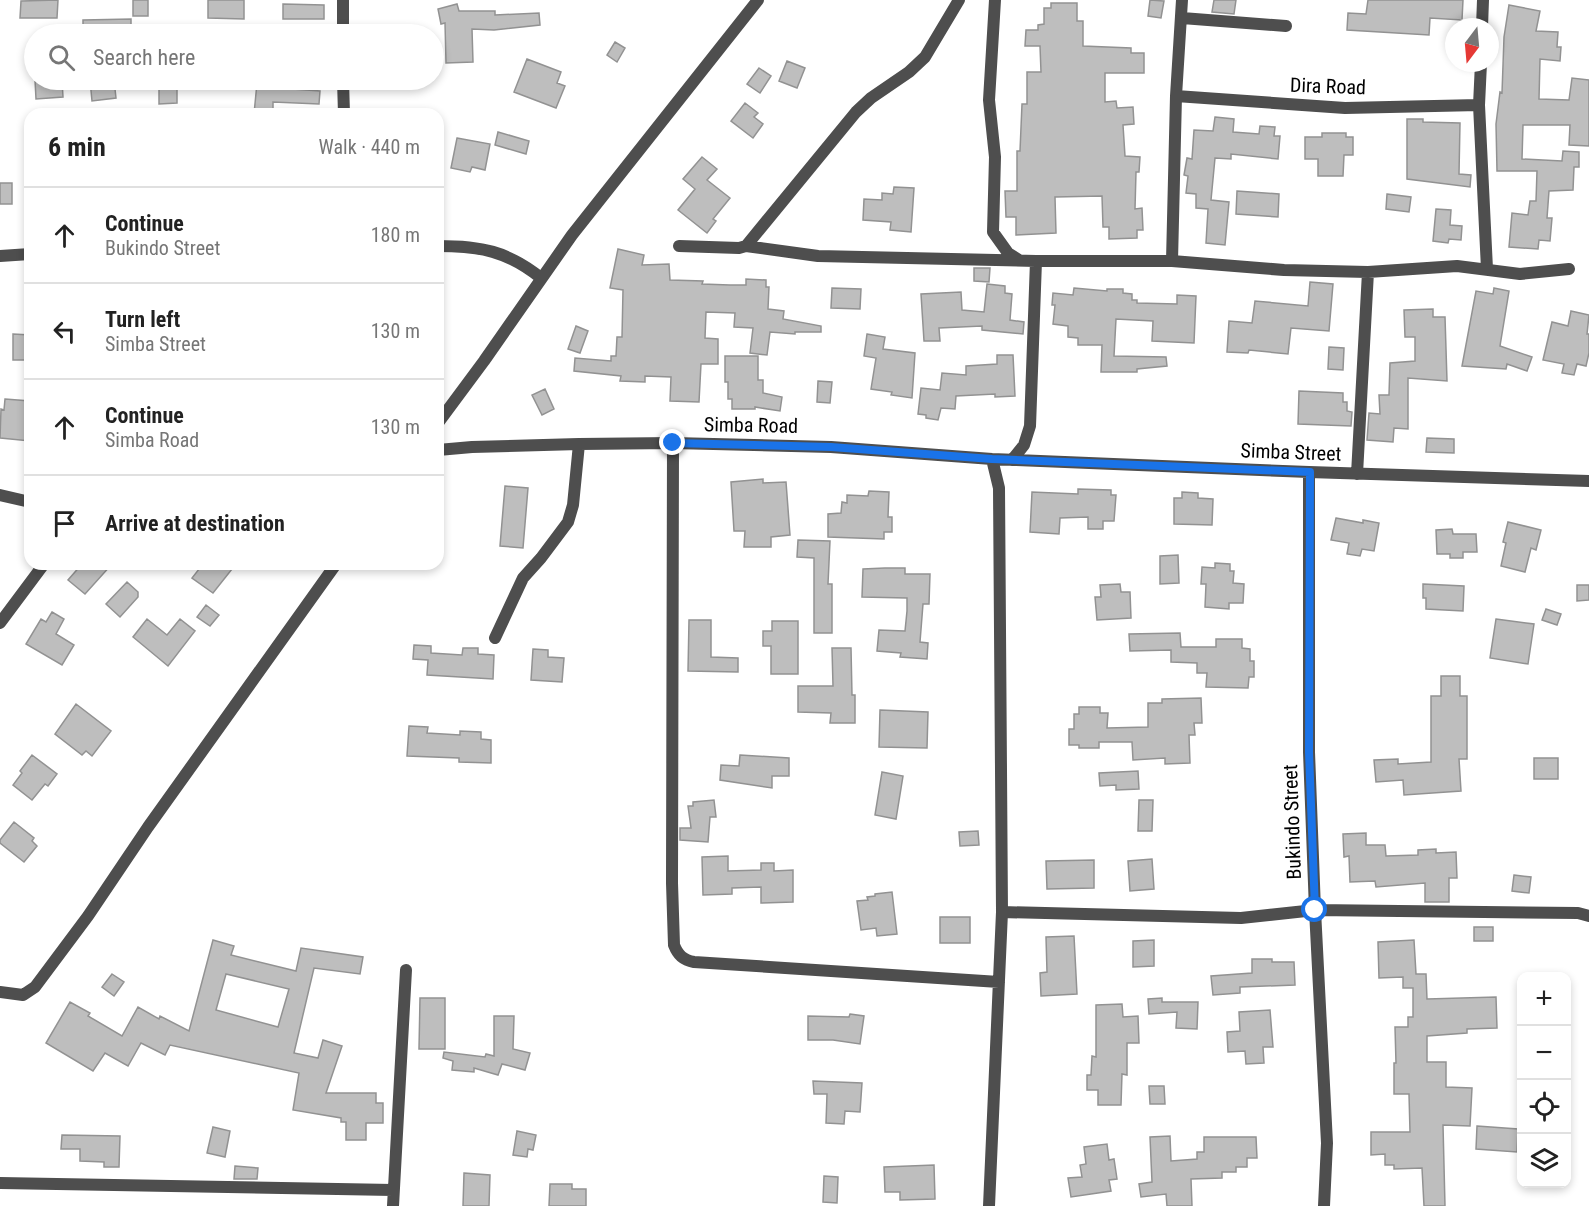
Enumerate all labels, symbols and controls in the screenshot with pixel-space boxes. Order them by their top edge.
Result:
north arrow [1445,18,1499,72]
search box [24,24,444,90]
icon: search [45,41,78,74]
text: Search here [93,45,195,70]
street label: Dira Road [1290,73,1366,99]
text: 6 min [48,132,106,162]
text: Walk · 440 m [319,135,420,159]
text: Continue [105,211,184,236]
icon: ahead [48,219,81,252]
text: 180 m [371,223,420,247]
text: Bukindo Street [105,236,220,260]
text: Turn left [105,307,180,332]
icon: left [48,315,81,348]
text: 130 m [371,319,420,343]
text: Simba Street [105,332,206,356]
text: Continue [105,403,184,428]
icon: ahead [48,411,81,444]
street label: Simba Road [704,412,798,438]
text: 130 m [371,415,420,439]
text: Simba Road [105,428,199,452]
route end [659,429,685,455]
street label: Simba Street [1240,438,1342,466]
icon: arrive [48,507,81,540]
text: Arrive at destination [105,511,285,536]
street label: Bukindo Street [1278,764,1306,880]
route start [1301,896,1327,922]
map controls [1517,972,1571,1188]
button: + [1517,972,1571,1026]
button: − [1517,1026,1571,1080]
button: locate [1517,1080,1571,1134]
button: layers [1517,1134,1571,1188]

